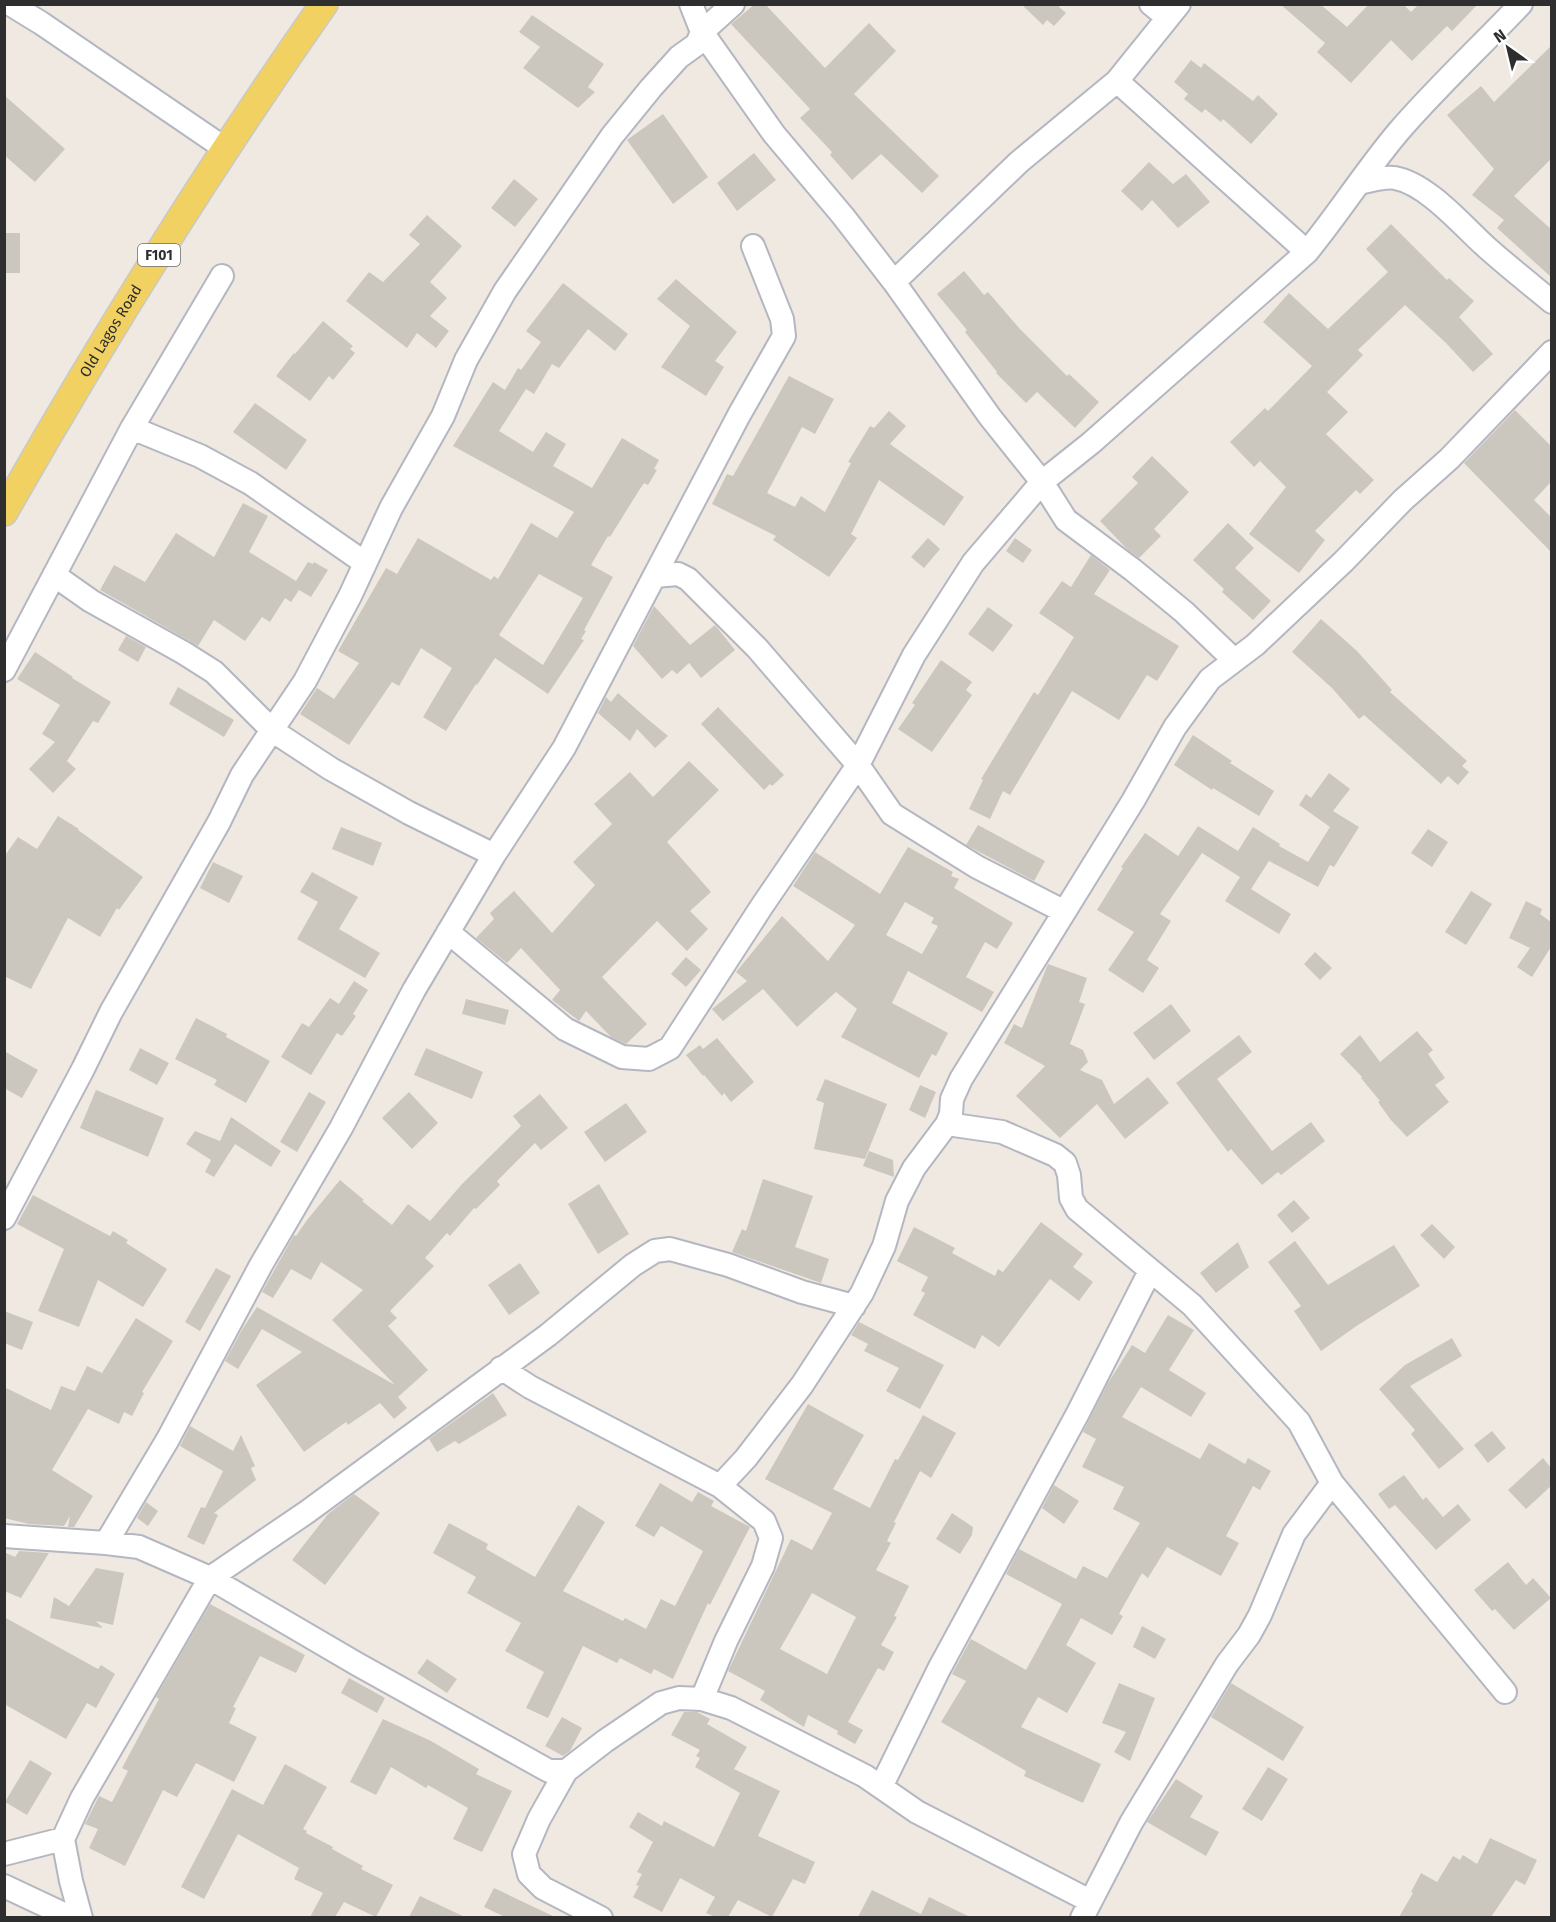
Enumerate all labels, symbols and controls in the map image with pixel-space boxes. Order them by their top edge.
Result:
north arrow [1478,18,1538,78]
text: N [1490,25,1510,47]
road number: F101 [138,244,180,266]
street label: Old Lagos Road [76,282,146,381]

